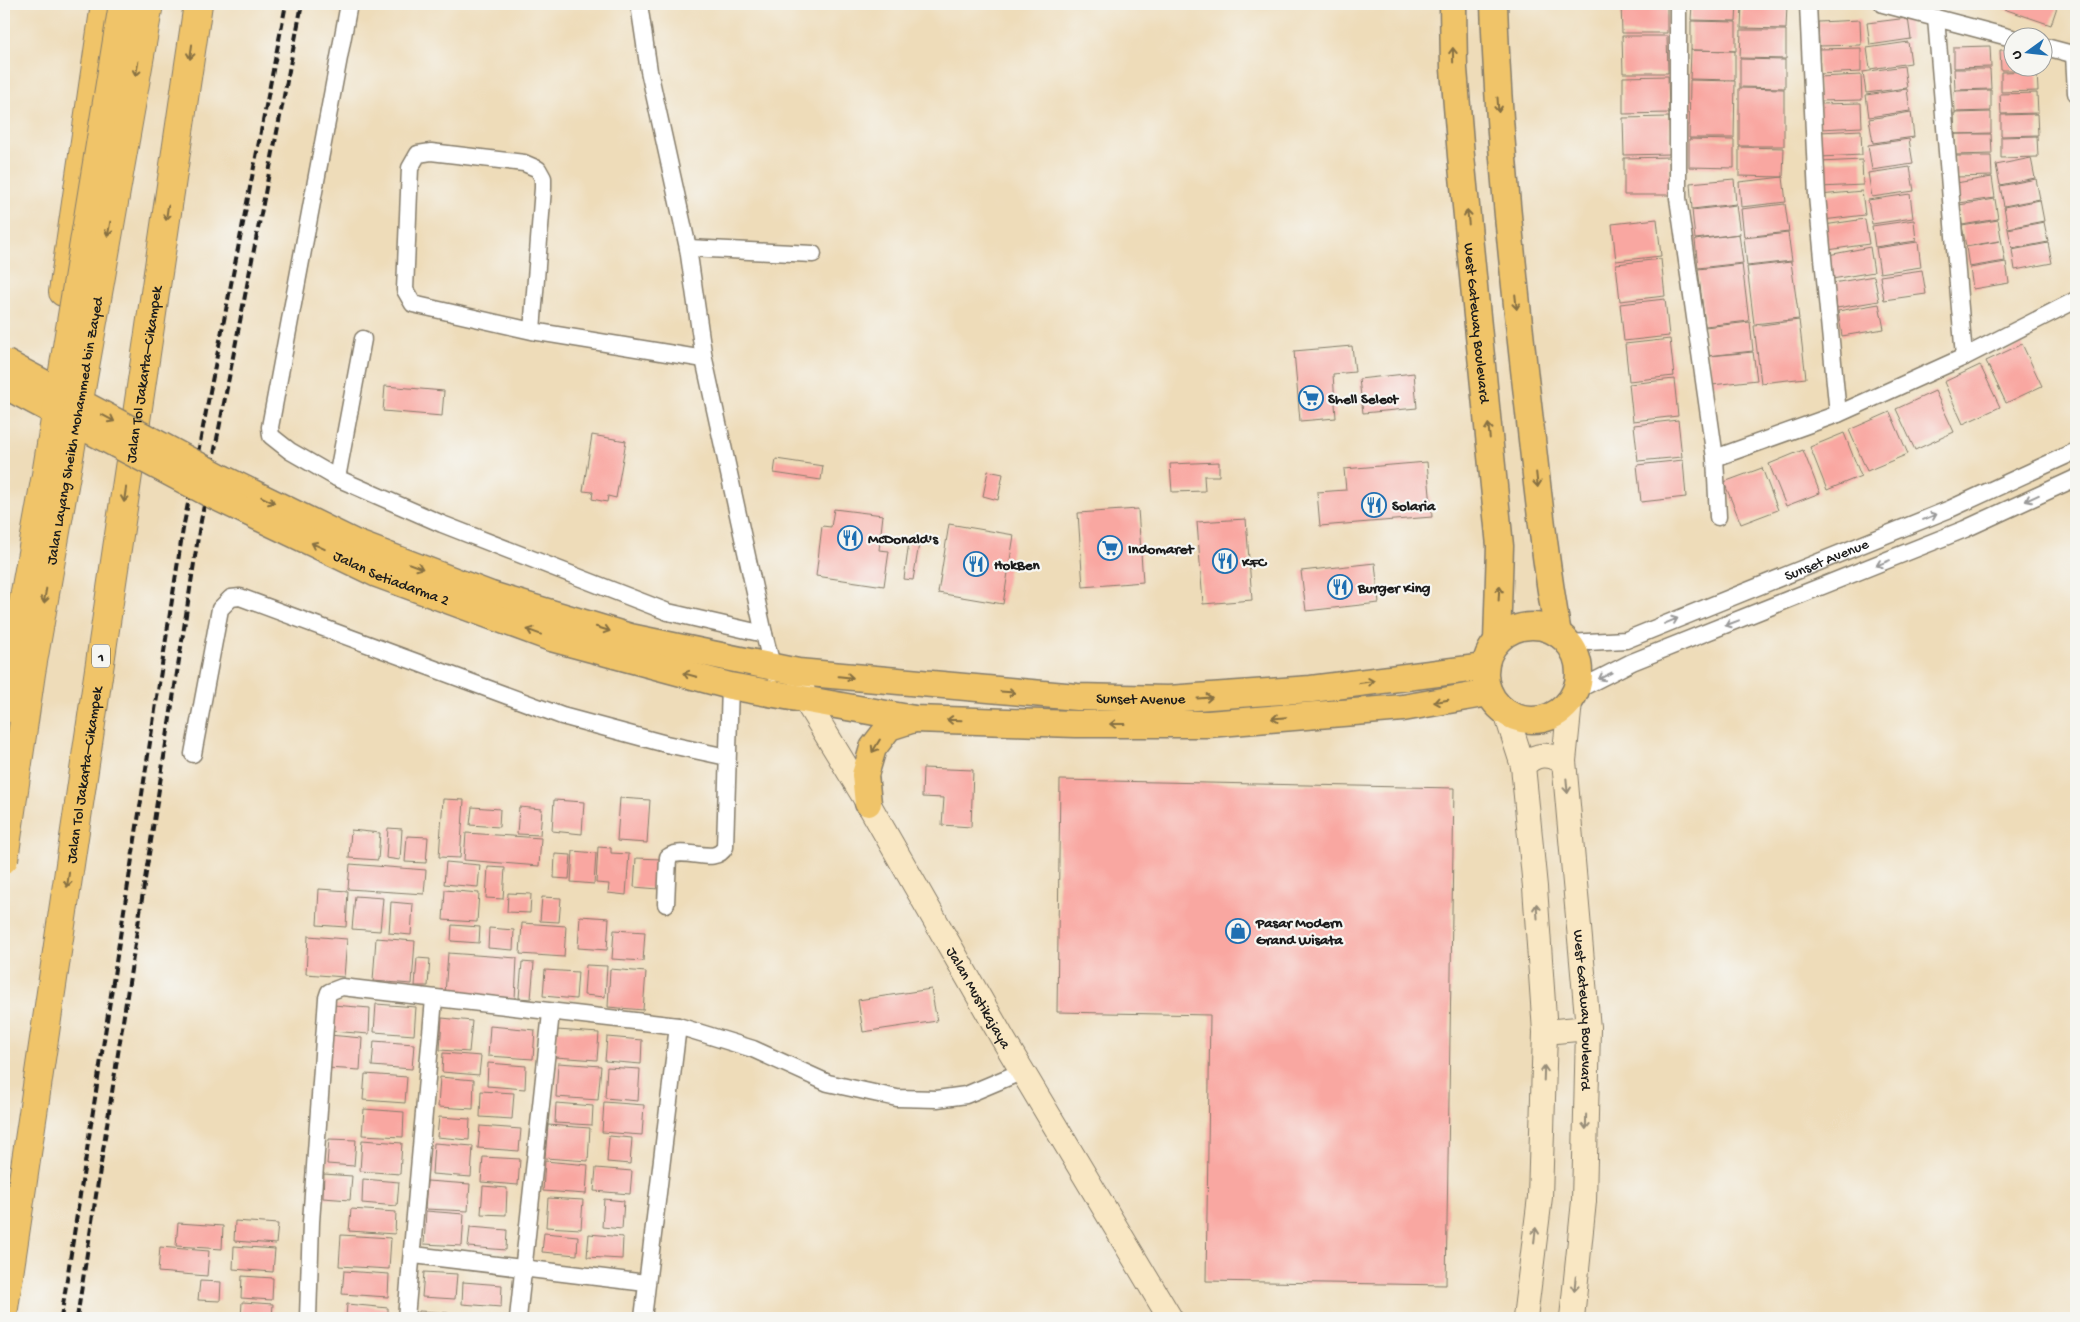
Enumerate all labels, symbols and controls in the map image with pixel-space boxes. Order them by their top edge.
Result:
north arrow [2002,28,2052,78]
one-way arrow [186,44,196,60]
one-way arrow [1448,47,1458,64]
text: U [2009,49,2027,61]
one-way arrow [132,61,142,77]
one-way arrow [1494,97,1503,113]
one-way arrow [162,204,172,220]
one-way arrow [1463,209,1473,225]
one-way arrow [104,221,114,237]
street label: West Gateway Boulevard [1459,242,1493,405]
street label: Jalan Tol Jakarta–Cikampek [123,284,167,464]
one-way arrow [1511,293,1521,309]
street label: Jalan Layang Sheikh Mohammed bin Zayed [43,295,108,566]
supermarket icon: Shell Select [1298,385,1324,411]
place label: Shell Select [1328,391,1400,409]
one-way arrow [101,413,115,423]
one-way arrow [1484,423,1494,439]
one-way arrow [1532,472,1542,488]
one-way arrow [120,486,130,502]
restaurant icon: Solaria [1361,492,1387,518]
one-way arrow [2025,494,2040,503]
one-way arrow [260,496,275,506]
place label: Solaria [1392,498,1436,516]
one-way arrow [1922,512,1937,522]
restaurant icon: McDonald's [837,525,863,551]
place label: McDonald's [868,531,939,549]
supermarket icon: Indomaret [1097,535,1123,561]
street label: Sunset Avenue [1782,536,1872,586]
one-way arrow [311,541,326,550]
place label: Indomaret [1128,541,1195,559]
street label: Jalan Setiadarma 2 [330,547,451,611]
restaurant icon: KFC [1212,548,1238,574]
restaurant icon: HokBen [963,551,989,577]
place label: KFC [1241,554,1268,572]
place label: HokBen [994,557,1040,575]
one-way arrow [1876,558,1891,568]
one-way arrow [408,562,423,571]
restaurant icon: Burger King [1327,574,1353,600]
place label: Burger King [1357,580,1431,598]
one-way arrow [1495,585,1504,601]
one-way arrow [39,588,49,604]
one-way arrow [1664,616,1679,625]
one-way arrow [1725,619,1740,628]
one-way arrow [595,625,611,635]
one-way arrow [526,627,542,636]
road number: 1 [92,644,110,668]
one-way arrow [683,670,699,679]
one-way arrow [1597,671,1612,681]
one-way arrow [838,672,854,682]
one-way arrow [1359,677,1375,687]
street label: Jalan Tol Jakarta–Cikampek [63,684,108,865]
one-way arrow [1000,687,1016,696]
street label: Sunset Avenue [1096,690,1186,710]
one-way arrow [1197,693,1213,702]
one-way arrow [1433,697,1449,707]
one-way arrow [1271,713,1287,723]
one-way arrow [947,715,963,725]
one-way arrow [1109,719,1125,729]
one-way arrow [871,738,881,752]
one-way arrow [1562,777,1571,793]
one-way arrow [62,872,72,888]
one-way arrow [1532,903,1541,919]
place label: Pasar Modern Grand Wisata [1255,915,1344,950]
shop icon: Pasar Modern Grand Wisata [1225,918,1251,944]
street label: West Gateway Boulevard [1568,929,1595,1091]
street label: Jalan Mustikajaya [941,944,1014,1053]
one-way arrow [1539,1065,1549,1082]
one-way arrow [1581,1114,1590,1130]
one-way arrow [1530,1227,1540,1243]
one-way arrow [1570,1276,1580,1292]

